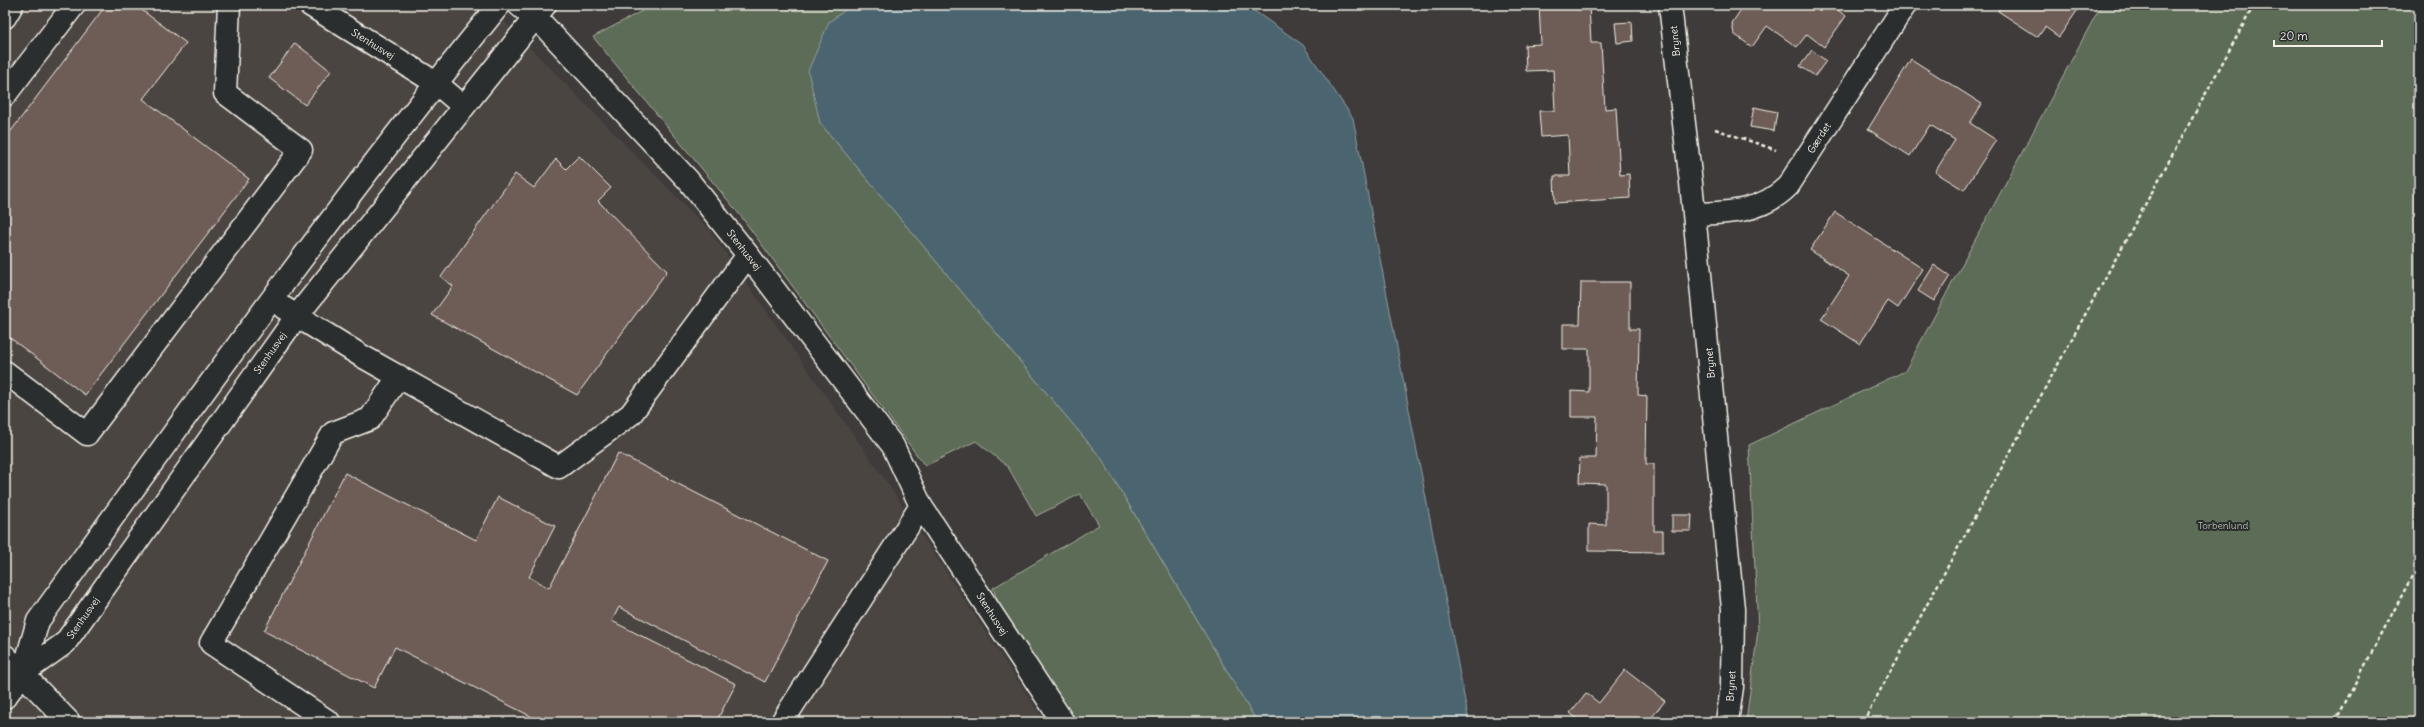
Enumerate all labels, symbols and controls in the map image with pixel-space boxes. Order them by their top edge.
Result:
scale bar [2274,22,2382,48]
street label: Brynet [1667,24,1683,57]
street label: Stenhusvej [349,26,397,62]
text: 20 m [2280,28,2308,43]
street label: Gærdet [1804,120,1834,156]
street label: Stenhusvej [724,227,764,273]
street label: Stenhusvej [251,329,289,377]
street label: Brynet [1702,346,1718,379]
park label: Torbenlund [2198,519,2248,532]
street label: Stenhusvej [973,590,1011,638]
street label: Stenhusvej [64,594,102,642]
street label: Brynet [1723,670,1739,702]

